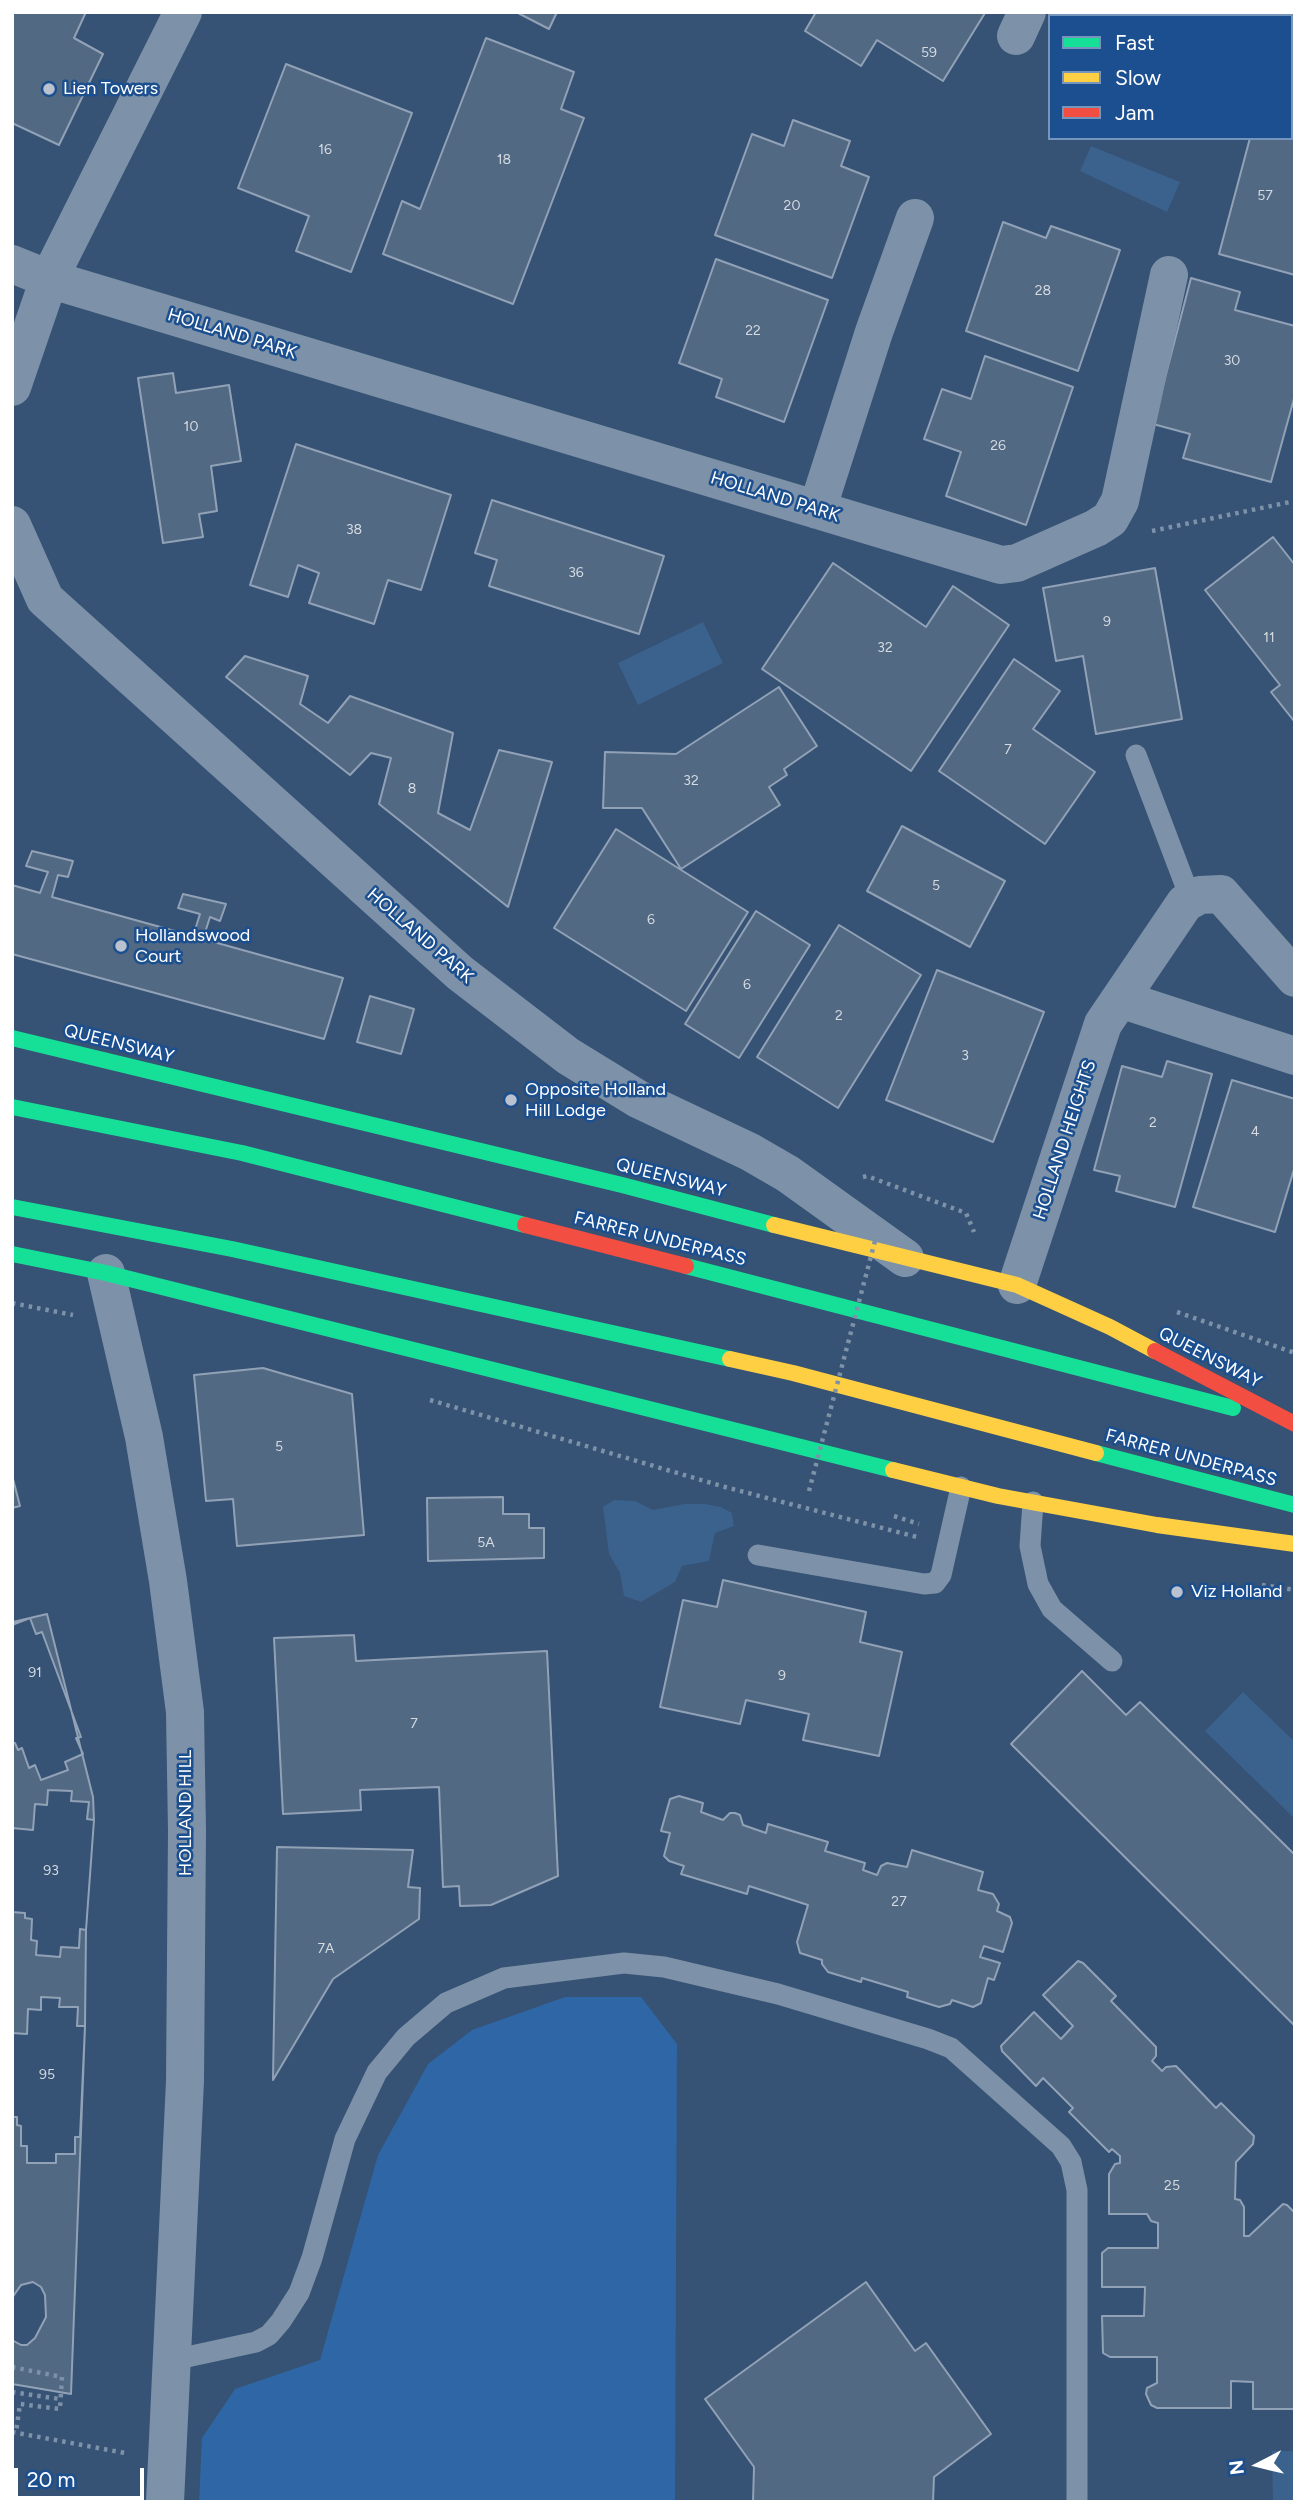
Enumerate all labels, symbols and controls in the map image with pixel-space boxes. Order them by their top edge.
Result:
legend [1048,14,1293,140]
text: Fast [1115,30,1155,55]
house number: 59 [921,45,937,61]
text: Slow [1115,65,1161,90]
place label: Lien Towers [63,78,158,100]
marker: Lien Towers [41,81,57,97]
text: Jam [1115,100,1154,125]
house number: 16 [318,142,332,158]
house number: 18 [497,152,511,168]
house number: 57 [1257,188,1273,204]
house number: 20 [784,198,800,214]
house number: 28 [1035,283,1051,299]
street label: HOLLAND PARK [165,304,299,364]
house number: 22 [745,323,761,339]
house number: 30 [1224,353,1240,369]
house number: 10 [184,419,198,435]
house number: 26 [990,438,1006,454]
street label: HOLLAND PARK [708,467,842,527]
house number: 38 [346,522,362,538]
house number: 36 [568,565,584,581]
house number: 9 [1103,614,1111,630]
house number: 11 [1263,630,1275,646]
house number: 32 [877,640,893,656]
house number: 7 [1004,742,1012,758]
house number: 32 [683,773,699,789]
house number: 8 [408,781,416,797]
house number: 5 [932,878,940,894]
street label: HOLLAND PARK [362,884,478,988]
house number: 6 [647,912,655,928]
place label: Hollandswood Court [135,925,250,968]
marker: Hollandswood Court [113,938,129,954]
house number: 6 [743,977,751,993]
house number: 2 [835,1008,843,1024]
street label: QUEENSWAY [62,1020,176,1068]
house number: 3 [961,1048,969,1064]
street label: HOLLAND HEIGHTS [1029,1058,1101,1222]
place label: Opposite Holland Hill Lodge [525,1079,666,1122]
marker: Opposite Holland Hill Lodge [503,1092,519,1108]
house number: 2 [1149,1115,1157,1131]
house number: 4 [1251,1124,1259,1140]
street label: QUEENSWAY [614,1154,728,1202]
street label: FARRER UNDERPASS [572,1207,748,1271]
street label: QUEENSWAY [1155,1323,1265,1393]
street label: FARRER UNDERPASS [1103,1425,1279,1491]
house number: 5 [275,1439,283,1455]
house number: 5A [477,1535,495,1551]
place label: Viz Holland [1191,1581,1283,1603]
marker: Viz Holland [1169,1584,1185,1600]
house number: 91 [28,1665,42,1681]
house number: 9 [778,1668,786,1684]
house number: 7 [410,1716,418,1732]
street label: HOLLAND HILL [175,1750,197,1876]
house number: 93 [43,1863,59,1879]
house number: 27 [891,1894,907,1910]
house number: 7A [318,1941,334,1957]
house number: 95 [39,2067,55,2083]
house number: 25 [1164,2178,1180,2194]
north arrow [1223,2430,1293,2500]
scale bar [18,2454,147,2498]
text: N [1224,2459,1249,2476]
text: 20 m [27,2467,75,2492]

